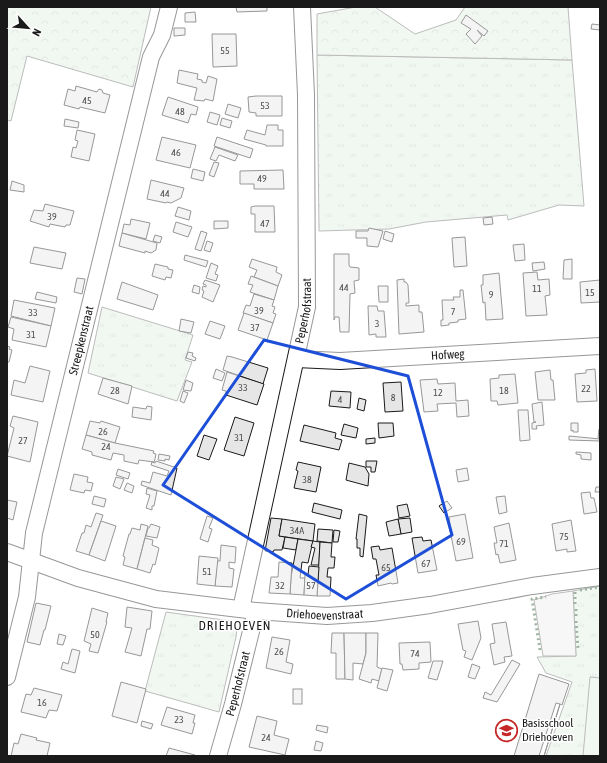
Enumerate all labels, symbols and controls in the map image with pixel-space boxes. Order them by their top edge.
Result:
north arrow [8,8,48,48]
text: N [30,27,44,38]
house number: 55 [220,45,230,56]
house number: 45 [82,95,92,106]
house number: 53 [260,100,270,111]
house number: 48 [175,106,185,117]
house number: 46 [171,147,181,158]
house number: 49 [257,173,267,184]
house number: 44 [160,188,170,199]
house number: 39 [47,211,57,222]
house number: 47 [260,218,270,229]
street label: Peperhofstraat [292,277,314,345]
house number: 44 [339,282,349,293]
house number: 11 [532,283,542,294]
house number: 15 [585,287,595,298]
house number: 9 [489,289,494,300]
street label: Streepkenstraat [66,304,97,377]
house number: 39 [254,305,264,316]
house number: 7 [451,306,456,317]
house number: 33 [28,307,38,318]
house number: 3 [375,318,380,329]
house number: 37 [250,322,260,333]
house number: 31 [26,329,36,340]
street label: Hofweg [431,347,466,363]
house number: 33 [238,382,248,393]
house number: 22 [581,383,591,394]
house number: 28 [110,385,120,396]
house number: 18 [499,385,509,396]
house number: 12 [433,387,443,398]
house number: 8 [391,392,396,403]
house number: 4 [338,394,343,405]
house number: 26 [98,426,108,437]
house number: 31 [234,432,244,443]
house number: 27 [18,435,28,446]
house number: 24 [101,441,111,452]
house number: 38 [302,474,312,485]
house number: 34A [290,525,304,536]
house number: 75 [559,531,569,542]
house number: 69 [456,536,466,547]
house number: 71 [499,538,509,549]
house number: 67 [421,558,431,569]
house number: 65 [381,562,391,573]
house number: 51 [202,566,212,577]
house number: 32 [275,580,285,591]
house number: 57 [306,580,316,591]
street label: Driehoevenstraat [286,606,364,623]
district label: DRIEHOEVEN [199,618,271,633]
house number: 50 [90,629,100,640]
house number: 26 [274,646,284,657]
house number: 74 [410,648,420,659]
street label: Peperhofstraat [223,649,253,718]
house number: 16 [37,697,47,708]
house number: 23 [174,714,184,725]
place label: Basisschool Driehoeven [522,716,574,744]
school or university icon: Basisschool Driehoeven [494,717,520,743]
house number: 24 [261,732,271,743]

